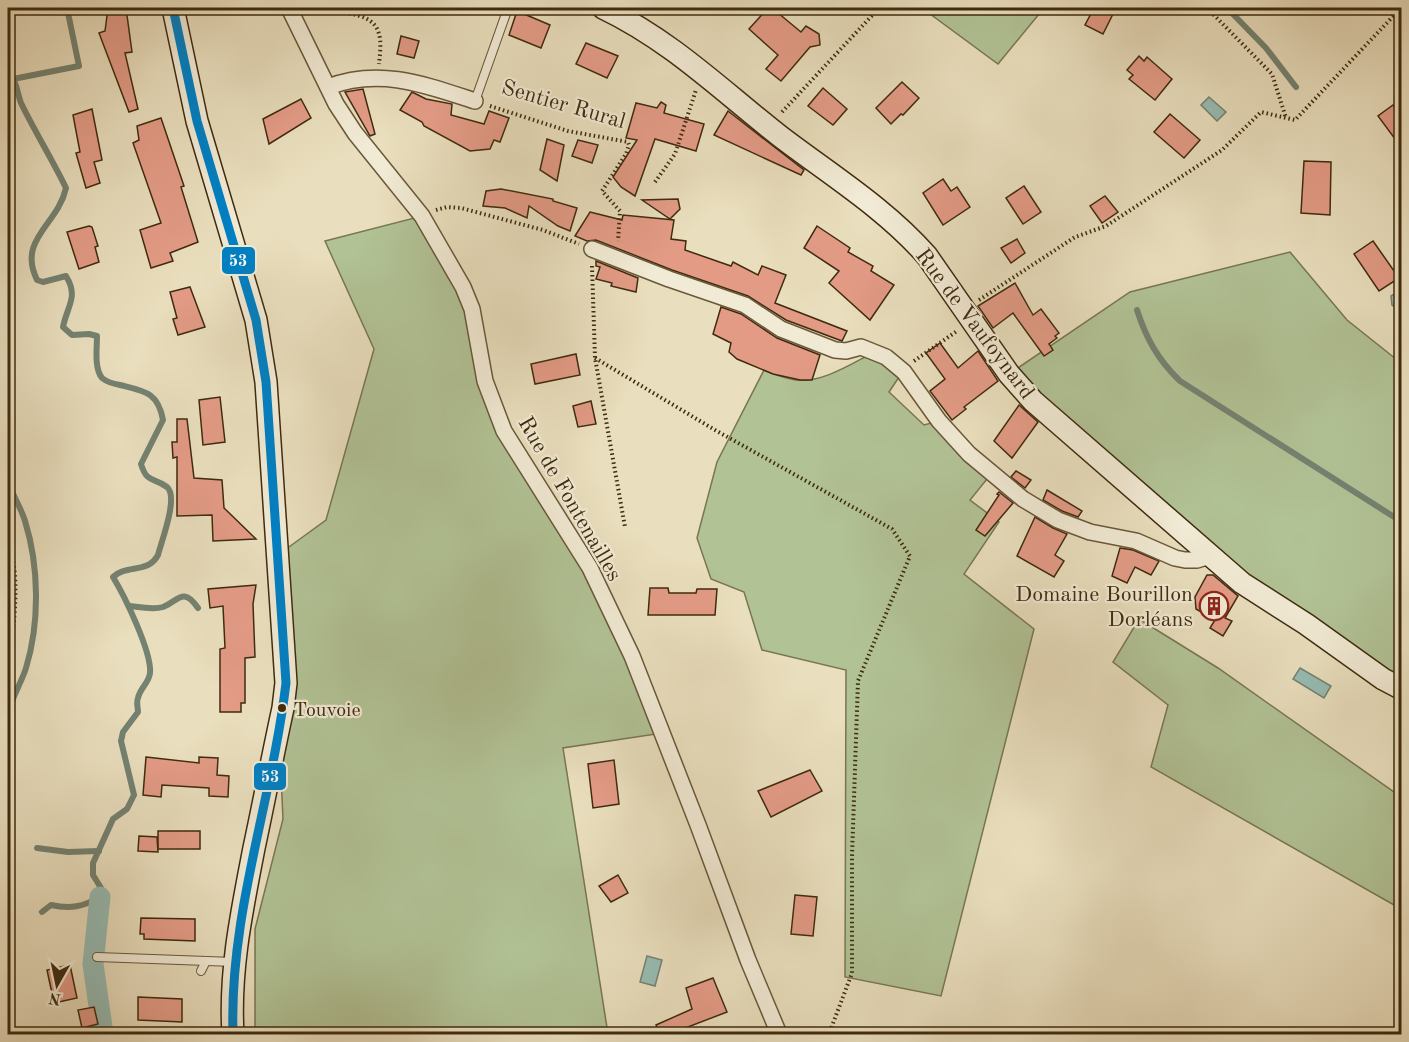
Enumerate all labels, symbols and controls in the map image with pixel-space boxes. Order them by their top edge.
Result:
street label: Sentier Rural [499,77,628,133]
street label: Rue de Vaufoynard [911,245,1038,404]
line badge: 53 [221,246,256,275]
text: 53 [229,254,247,270]
street label: Rue de Fontenailles [513,413,625,585]
place label: Domaine Bourillon Dorléans [1015,584,1193,631]
building icon: Domaine Bourillon Dorléans [1198,590,1230,622]
place label: Touvoie [293,701,361,721]
marker: Touvoie [276,702,288,714]
line badge: 53 [253,762,287,791]
text: 53 [261,770,279,786]
north arrow [27,955,87,1015]
text: N [47,989,62,1007]

